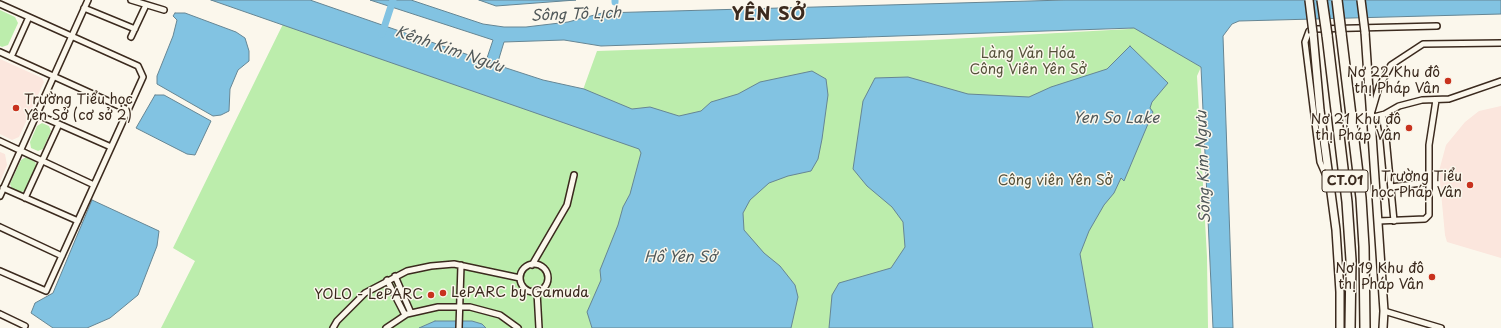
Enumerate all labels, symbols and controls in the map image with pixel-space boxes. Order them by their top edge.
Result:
water label: Sông Tô Lịch [531,4,621,26]
district label: YÊN SỞ [732,4,806,26]
water label: Kênh Kim Ngưu [393,23,505,77]
park label: Làng Văn Hóa Công Viên Yên Sở [970,46,1086,78]
place label: Nơ 22 Khu đô thị Pháp Vân [1347,65,1440,98]
marker: Nơ 22 Khu đô thị Pháp Vân [1443,76,1453,86]
place label: Trường Tiểu học Yên Sở (cơ sở 2) [24,92,133,124]
marker: Trường Tiểu học Yên Sở (cơ sở 2) [11,103,21,113]
water label: Yen So Lake [1073,110,1159,128]
water label: Sông Kim Ngưu [1193,110,1215,224]
place label: Nơ 21 Khu đô thị Pháp Vân [1311,112,1401,144]
marker: Nơ 21 Khu đô thị Pháp Vân [1404,123,1414,133]
place label: Trường Tiểu học Pháp Vân [1371,169,1462,202]
road number: CT.01 [1322,170,1368,192]
park label: Công viên Yên Sở [998,173,1112,189]
marker: Trường Tiểu học Pháp Vân [1465,180,1475,190]
water label: Hồ Yên Sở [644,249,716,267]
place label: Nơ 19 Khu đô thị Pháp Vân [1335,261,1424,294]
marker: Nơ 19 Khu đô thị Pháp Vân [1427,272,1437,282]
place label: LePARC by Gamuda [451,285,589,301]
place label: YOLO - LePARC [314,287,423,303]
marker: LePARC by Gamuda [438,288,448,298]
marker: YOLO - LePARC [426,290,436,300]

